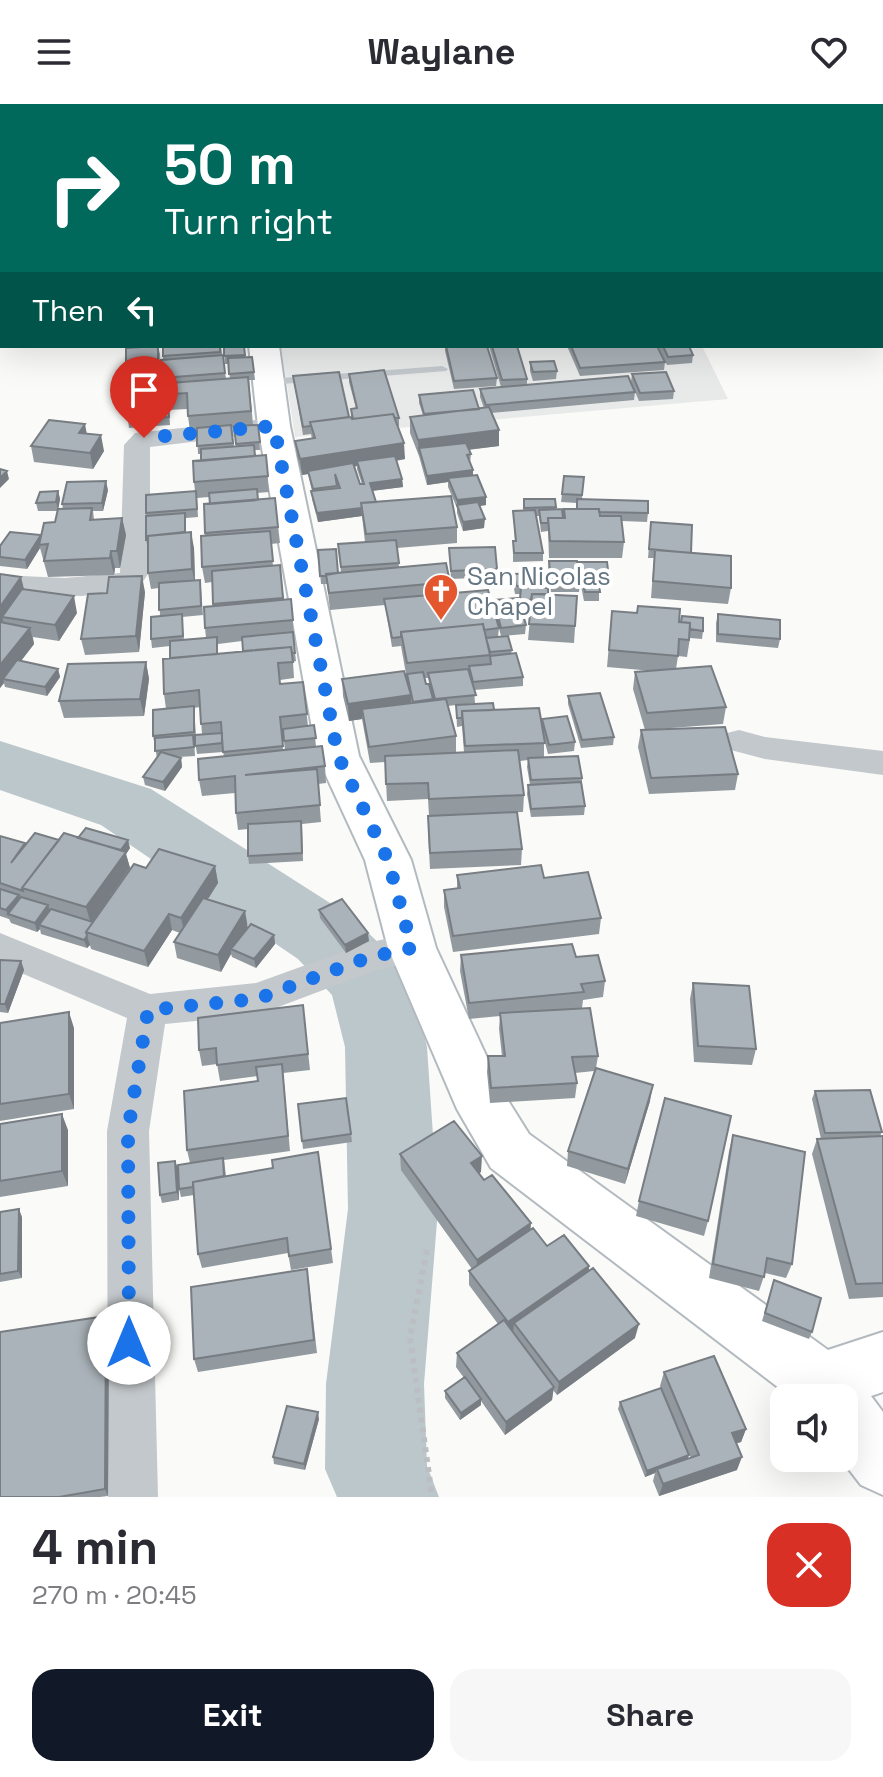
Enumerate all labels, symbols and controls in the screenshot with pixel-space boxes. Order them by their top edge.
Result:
text: Waylane [368,29,515,75]
icon: menu [32,30,76,74]
icon: heart [807,30,851,74]
text: 50 m [164,129,296,200]
icon: right [32,136,136,240]
text: Turn right [164,199,333,245]
icon: left [120,288,164,332]
text: Then [32,291,104,330]
pin [110,356,178,438]
icon: arrive [122,368,166,412]
place label: San Nicolas Chapel [467,559,611,623]
church icon: San Nicolas Chapel [422,572,460,622]
position arrow [87,1301,171,1385]
map controls [770,1384,858,1472]
button: sound [770,1384,858,1472]
text: 4 min [32,1517,158,1578]
button: close [767,1523,851,1607]
text: 270 m · 20:45 [32,1578,197,1612]
button: Exit [32,1669,434,1761]
button: Share [450,1669,851,1761]

